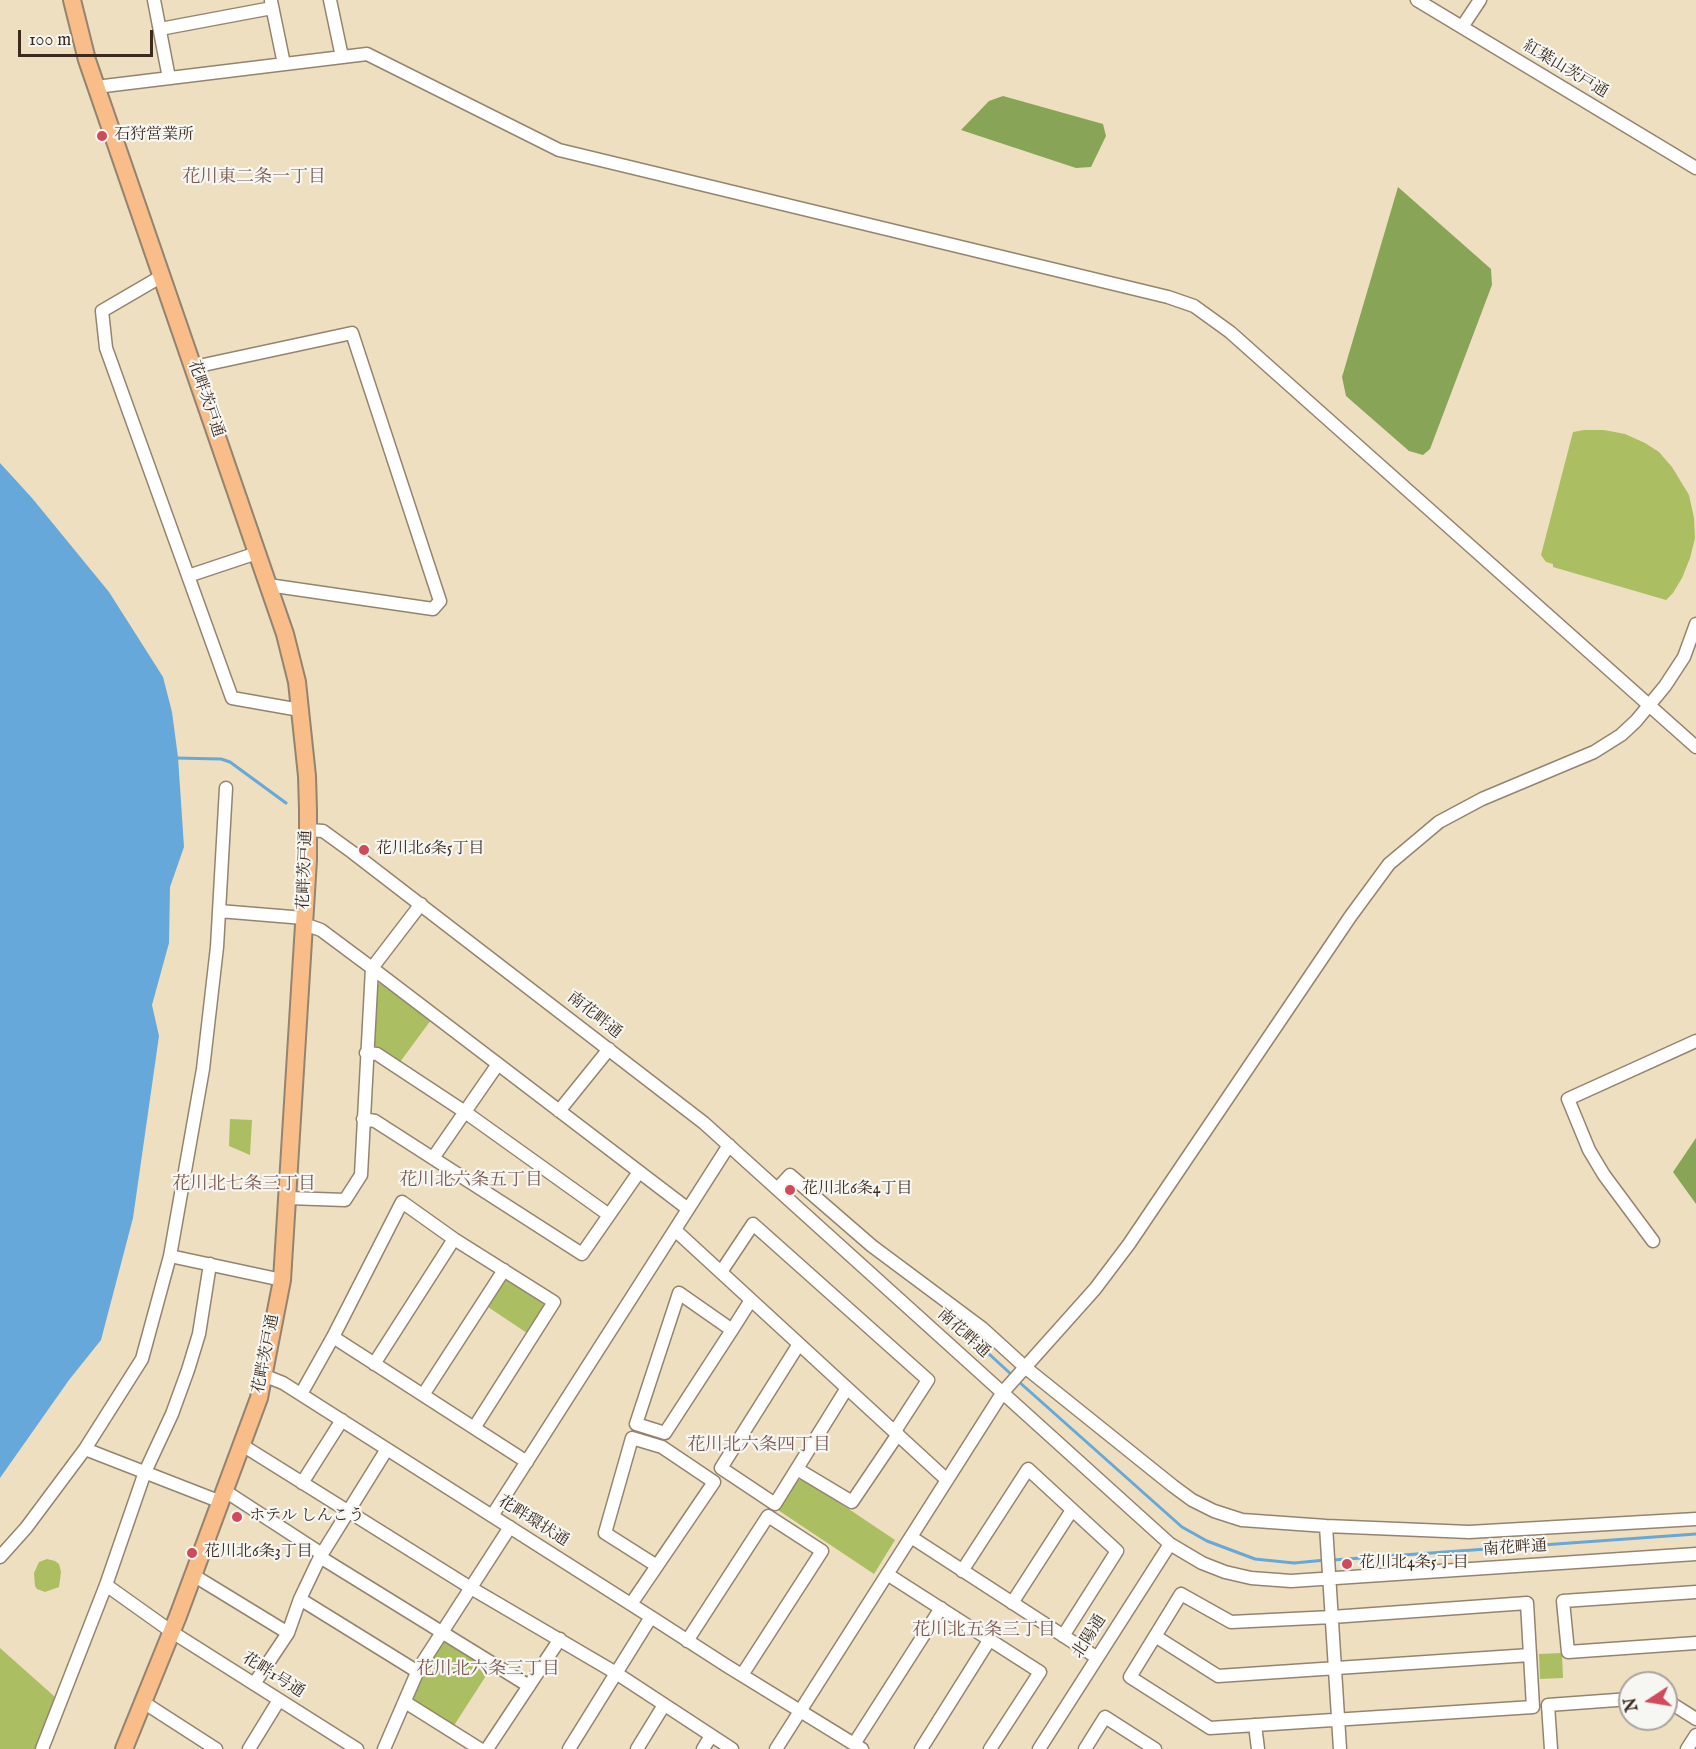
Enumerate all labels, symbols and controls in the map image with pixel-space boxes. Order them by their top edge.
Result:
scale bar [21,18,156,56]
text: 100 m [29,29,71,52]
street label: 紅葉山茨戸通 [1519,37,1611,103]
place label: 石狩営業所 [114,126,194,146]
marker: 石狩営業所 [95,129,109,143]
district label: 花川東二条一丁目 [182,167,326,189]
street label: 花畔茨戸通 [183,358,227,440]
street label: 花畔茨戸通 [295,830,317,910]
place label: 花川北6条5丁目 [376,840,485,860]
marker: 花川北6条5丁目 [357,843,371,857]
street label: 南花畔通 [563,989,625,1043]
district label: 花川北六条五丁目 [399,1170,543,1192]
district label: 花川北七条三丁目 [172,1174,316,1196]
place label: 花川北6条4丁目 [802,1180,913,1200]
marker: 花川北6条4丁目 [783,1183,797,1197]
street label: 南花畔通 [933,1305,993,1363]
street label: 花畔茨戸通 [250,1313,284,1395]
district label: 花川北六条四丁目 [687,1435,831,1457]
street label: 花畔環状通 [494,1493,572,1551]
place label: ホテル しんこう [249,1507,364,1527]
marker: ホテル しんこう [230,1510,244,1524]
street label: 南花畔通 [1482,1537,1548,1561]
place label: 花川北6条3丁目 [204,1543,313,1563]
marker: 花川北6条3丁目 [185,1546,199,1560]
place label: 花川北4条5丁目 [1359,1554,1469,1574]
marker: 花川北4条5丁目 [1340,1557,1354,1571]
street label: 北陽通 [1069,1612,1111,1662]
district label: 花川北五条三丁目 [912,1620,1056,1642]
street label: 花畔1号通 [238,1649,308,1703]
district label: 花川北六条三丁目 [416,1659,560,1681]
north arrow [1618,1671,1678,1731]
text: N [1621,1695,1644,1713]

